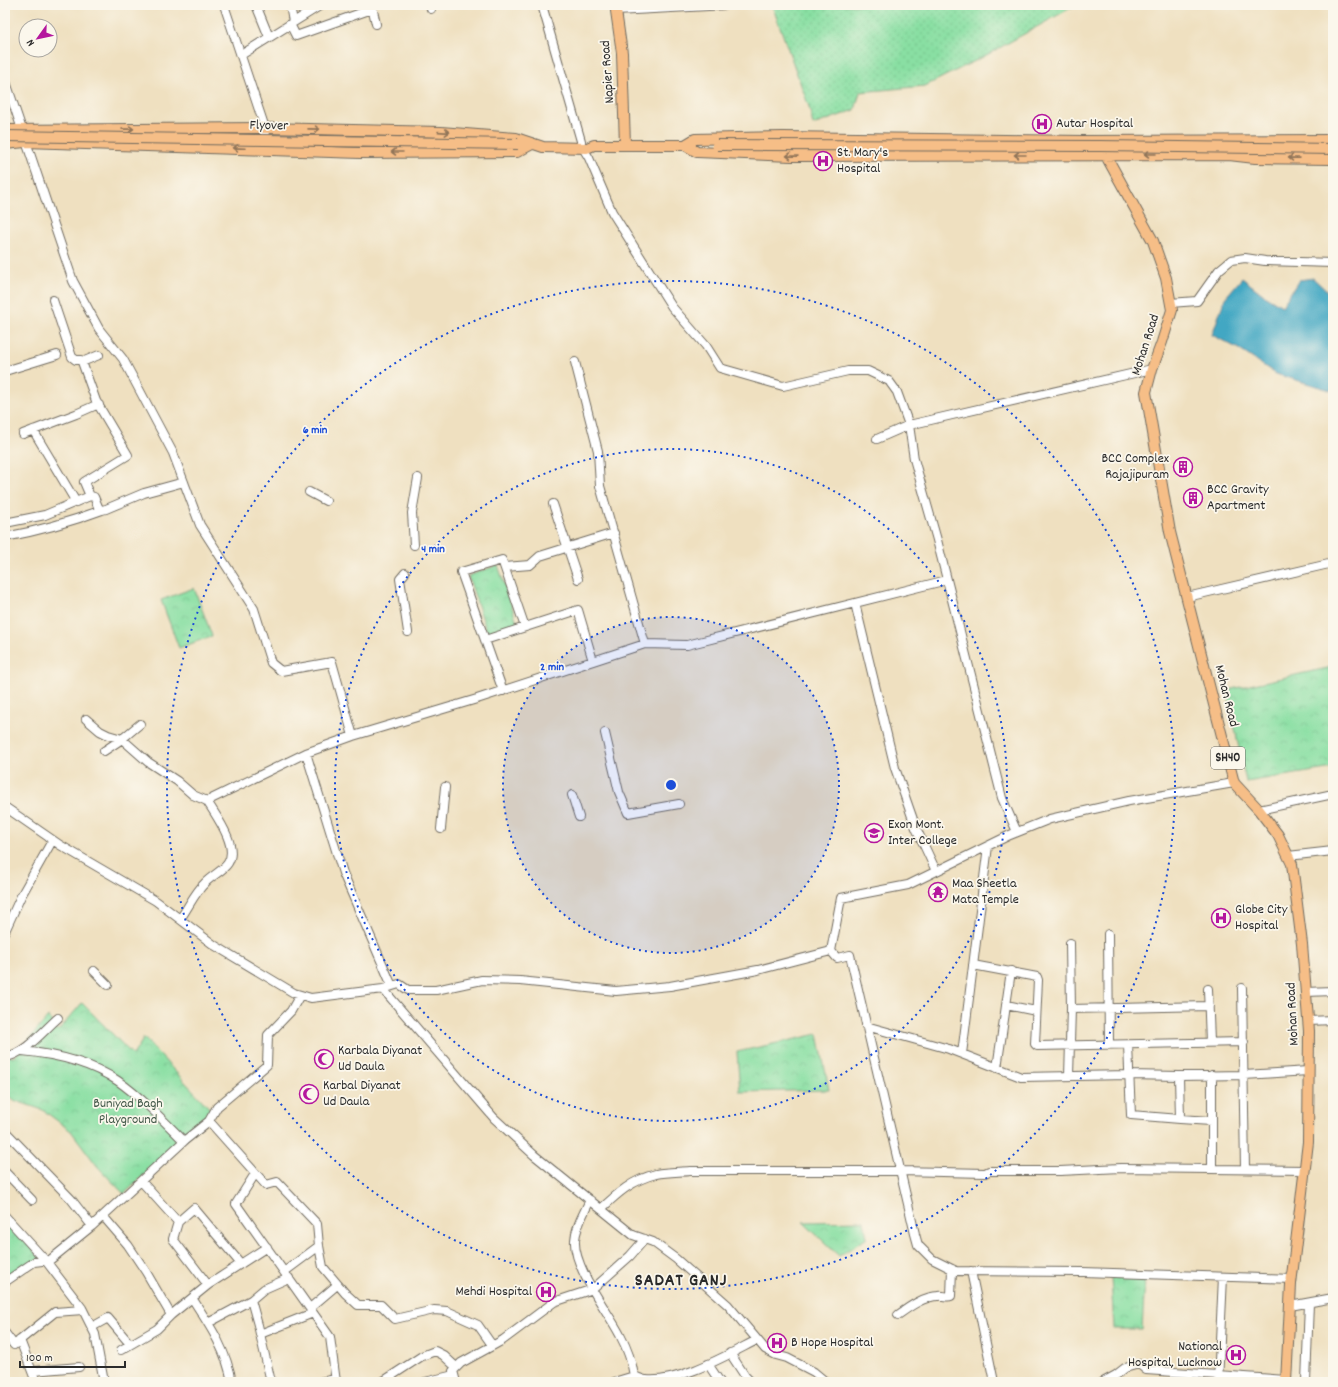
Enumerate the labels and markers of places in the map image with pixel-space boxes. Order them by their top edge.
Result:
hospital icon: Autar Hospital [1031,113,1053,135]
place label: Autar Hospital [1056,114,1134,134]
place label: St. Mary's Hospital [837,143,888,179]
hospital icon: St. Mary's Hospital [812,150,834,172]
place label: BCC Complex Rajajipuram [1101,449,1169,485]
building icon: BCC Complex Rajajipuram [1172,456,1194,478]
place label: BCC Gravity Apartment [1207,480,1269,516]
building icon: BCC Gravity Apartment [1182,487,1204,509]
centre of rings [664,778,678,792]
place label: Exon Mont. Inter College [888,815,957,851]
school or university icon: Exon Mont. Inter College [863,822,885,844]
place label: Maa Sheetla Mata Temple [952,874,1019,910]
temple icon: Maa Sheetla Mata Temple [927,881,949,903]
place label: Globe City Hospital [1235,900,1288,936]
hospital icon: Globe City Hospital [1210,907,1232,929]
place label: Karbala Diyanat Ud Daula [338,1041,422,1077]
mosque icon: Karbala Diyanat Ud Daula [313,1048,335,1070]
place label: Karbal Diyanat Ud Daula [323,1076,401,1112]
mosque icon: Karbal Diyanat Ud Daula [298,1083,320,1105]
hospital icon: Mehdi Hospital [535,1281,557,1303]
place label: Mehdi Hospital [456,1282,533,1302]
hospital icon: B Hope Hospital [766,1332,788,1354]
place label: B Hope Hospital [791,1333,874,1353]
place label: National Hospital, Lucknow [1128,1337,1223,1373]
hospital icon: National Hospital, Lucknow [1225,1344,1247,1366]

